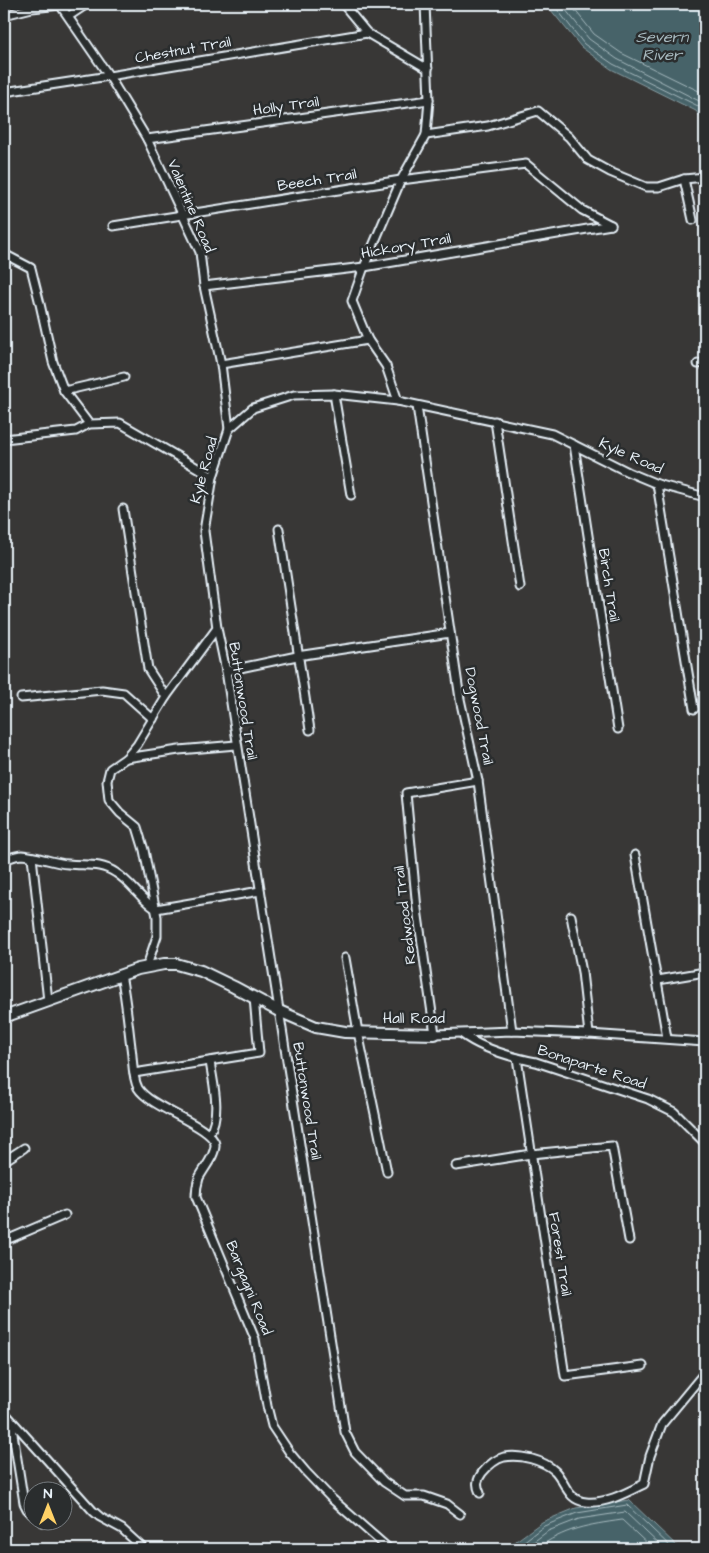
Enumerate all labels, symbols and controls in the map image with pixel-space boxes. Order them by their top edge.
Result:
water label: Severn River [636,26,690,66]
street label: Chestnut Trail [133,31,233,69]
street label: Holly Trail [252,91,320,122]
street label: Valentine Road [162,156,220,256]
street label: Beech Trail [276,163,358,197]
street label: Hickory Trail [359,228,453,265]
street label: Kyle Road [595,433,667,481]
street label: Kyle Road [185,434,224,506]
street label: Birch Trail [593,547,625,623]
street label: Buttonwood Trail [223,641,263,761]
street label: Dogwood Trail [458,666,499,767]
street label: Redwood Trail [389,865,421,965]
street label: Hall Road [383,1008,445,1029]
street label: Bonaparte Road [535,1040,649,1095]
street label: Buttonwood Trail [287,1041,327,1161]
street label: Forest Trail [543,1211,577,1297]
street label: Bargagni Road [220,1238,278,1339]
north arrow [22,1480,72,1530]
text: N [44,1484,53,1504]

